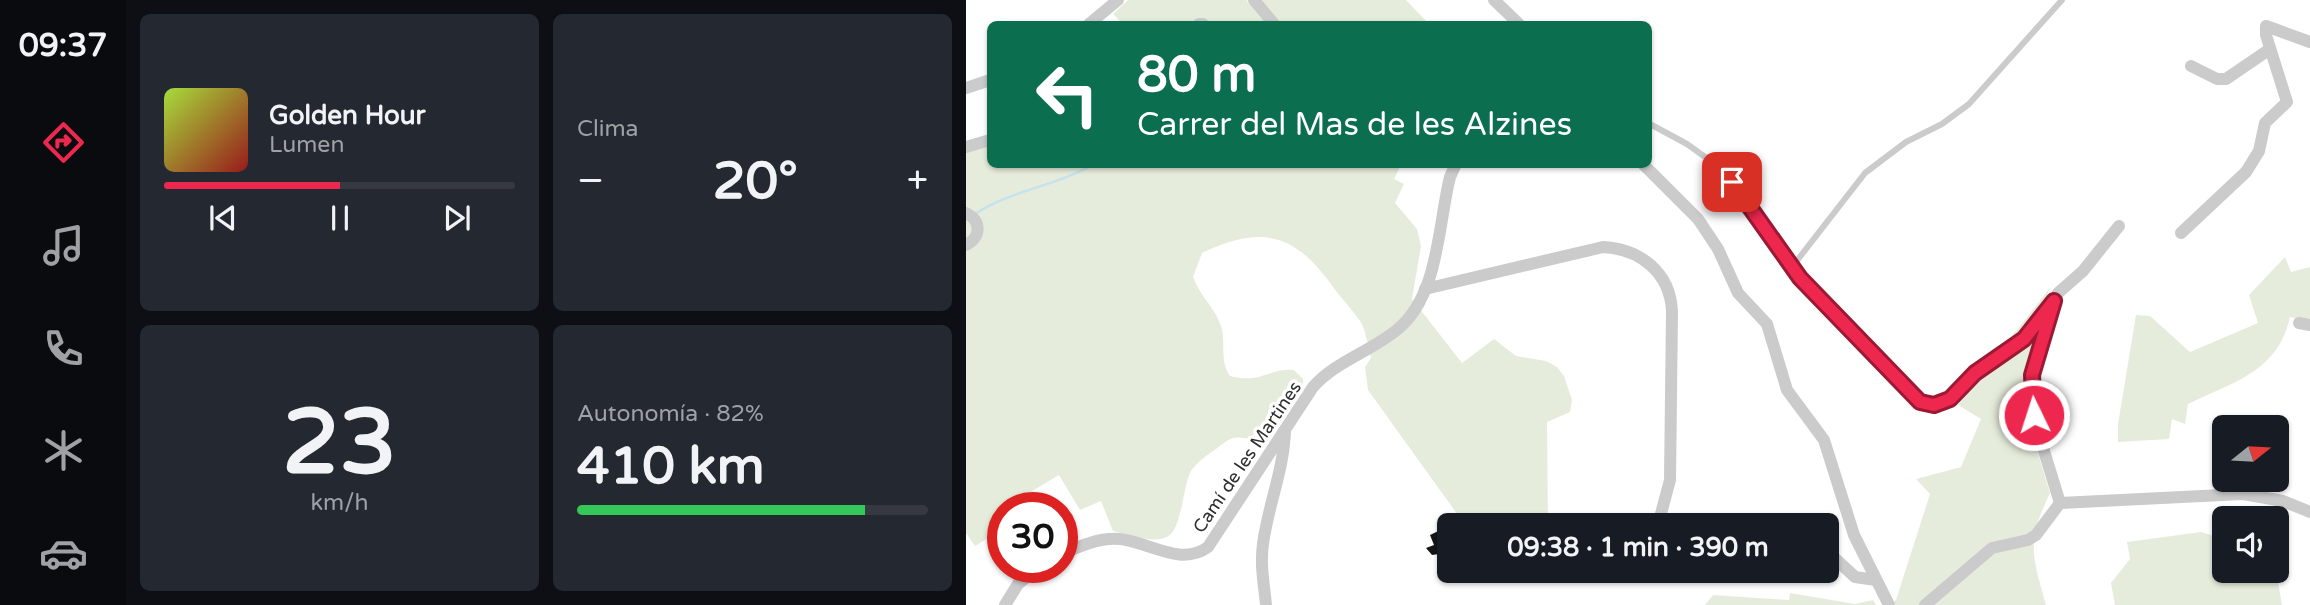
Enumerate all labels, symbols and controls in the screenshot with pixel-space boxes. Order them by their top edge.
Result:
text: 09:37 [19,27,107,65]
text: 80 m [1137,46,1256,105]
icon: left [1022,49,1113,140]
text: Golden Hour [269,100,426,131]
text: Carrer del Mas de les Alzines [1137,106,1572,144]
text: Clima [577,115,638,143]
icon: directions [39,118,88,167]
text: Lumen [269,131,344,159]
text: 20° [713,150,798,213]
pin [1702,152,1762,212]
text: − [577,158,604,204]
text: + [907,158,928,204]
icon: arrive [1713,163,1751,201]
icon: previous [204,199,242,237]
icon: pause [321,199,359,237]
icon: next [438,199,476,237]
icon: music [39,221,88,270]
icon: phone [39,324,88,373]
street label: Camí de les Martines [1188,377,1306,537]
position arrow [1997,378,2071,452]
text: 23 [282,388,397,498]
text: Autonomía · 82% [577,400,764,428]
north arrow [2212,415,2289,492]
map controls [2212,415,2289,583]
icon: climate [39,426,88,475]
text: 410 km [577,435,765,498]
text: km/h [311,489,368,517]
speed limit sign: 30 [987,492,1078,583]
button: sound [2212,506,2289,583]
icon: car [39,529,88,578]
text: 09:38 · 1 min · 390 m [1507,532,1769,563]

